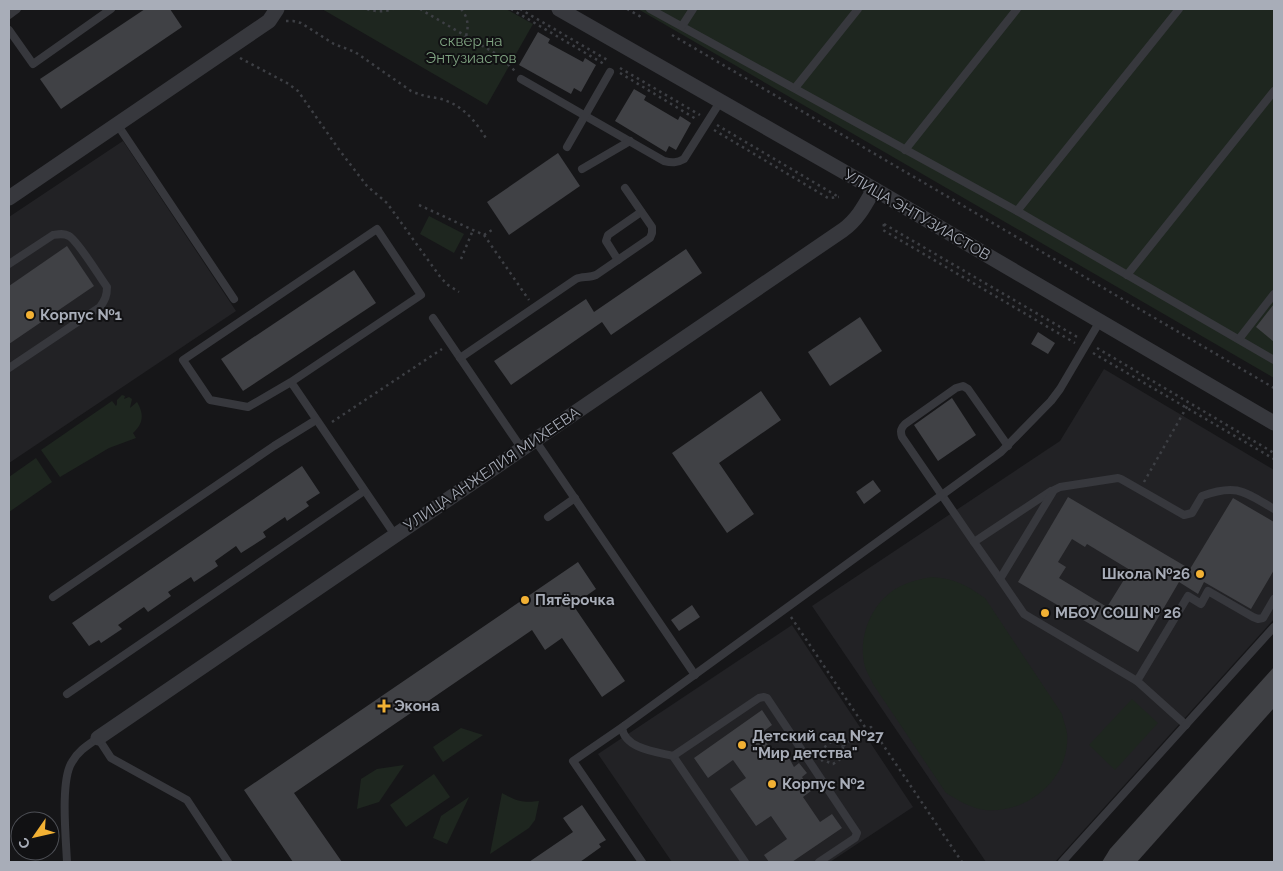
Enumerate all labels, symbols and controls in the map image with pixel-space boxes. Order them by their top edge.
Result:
park label: сквер на Энтузиастов [425,32,517,67]
street label: УЛИЦА ЭНТУЗИАСТОВ [841,166,993,264]
place label: Корпус №1 [40,306,123,324]
marker: Корпус №1 [24,309,36,321]
street label: УЛИЦА АНЖЕЛИЯ МИХЕЕВА [401,403,583,535]
place label: Школа №26 [1102,565,1190,583]
marker: Школа №26 [1194,568,1206,580]
place label: Пятёрочка [535,591,615,609]
marker: Пятёрочка [519,594,531,606]
place label: МБОУ СОШ № 26 [1055,604,1181,622]
marker: МБОУ СОШ № 26 [1039,607,1051,619]
place label: Экона [394,697,440,715]
marker: Экона [378,700,390,712]
place label: Детский сад №27 "Мир детства" [752,727,884,762]
marker: Детский сад №27 "Мир детства" [736,739,748,751]
place label: Корпус №2 [782,775,865,793]
marker: Корпус №2 [766,778,778,790]
north arrow [10,811,60,861]
text: С [15,834,34,852]

